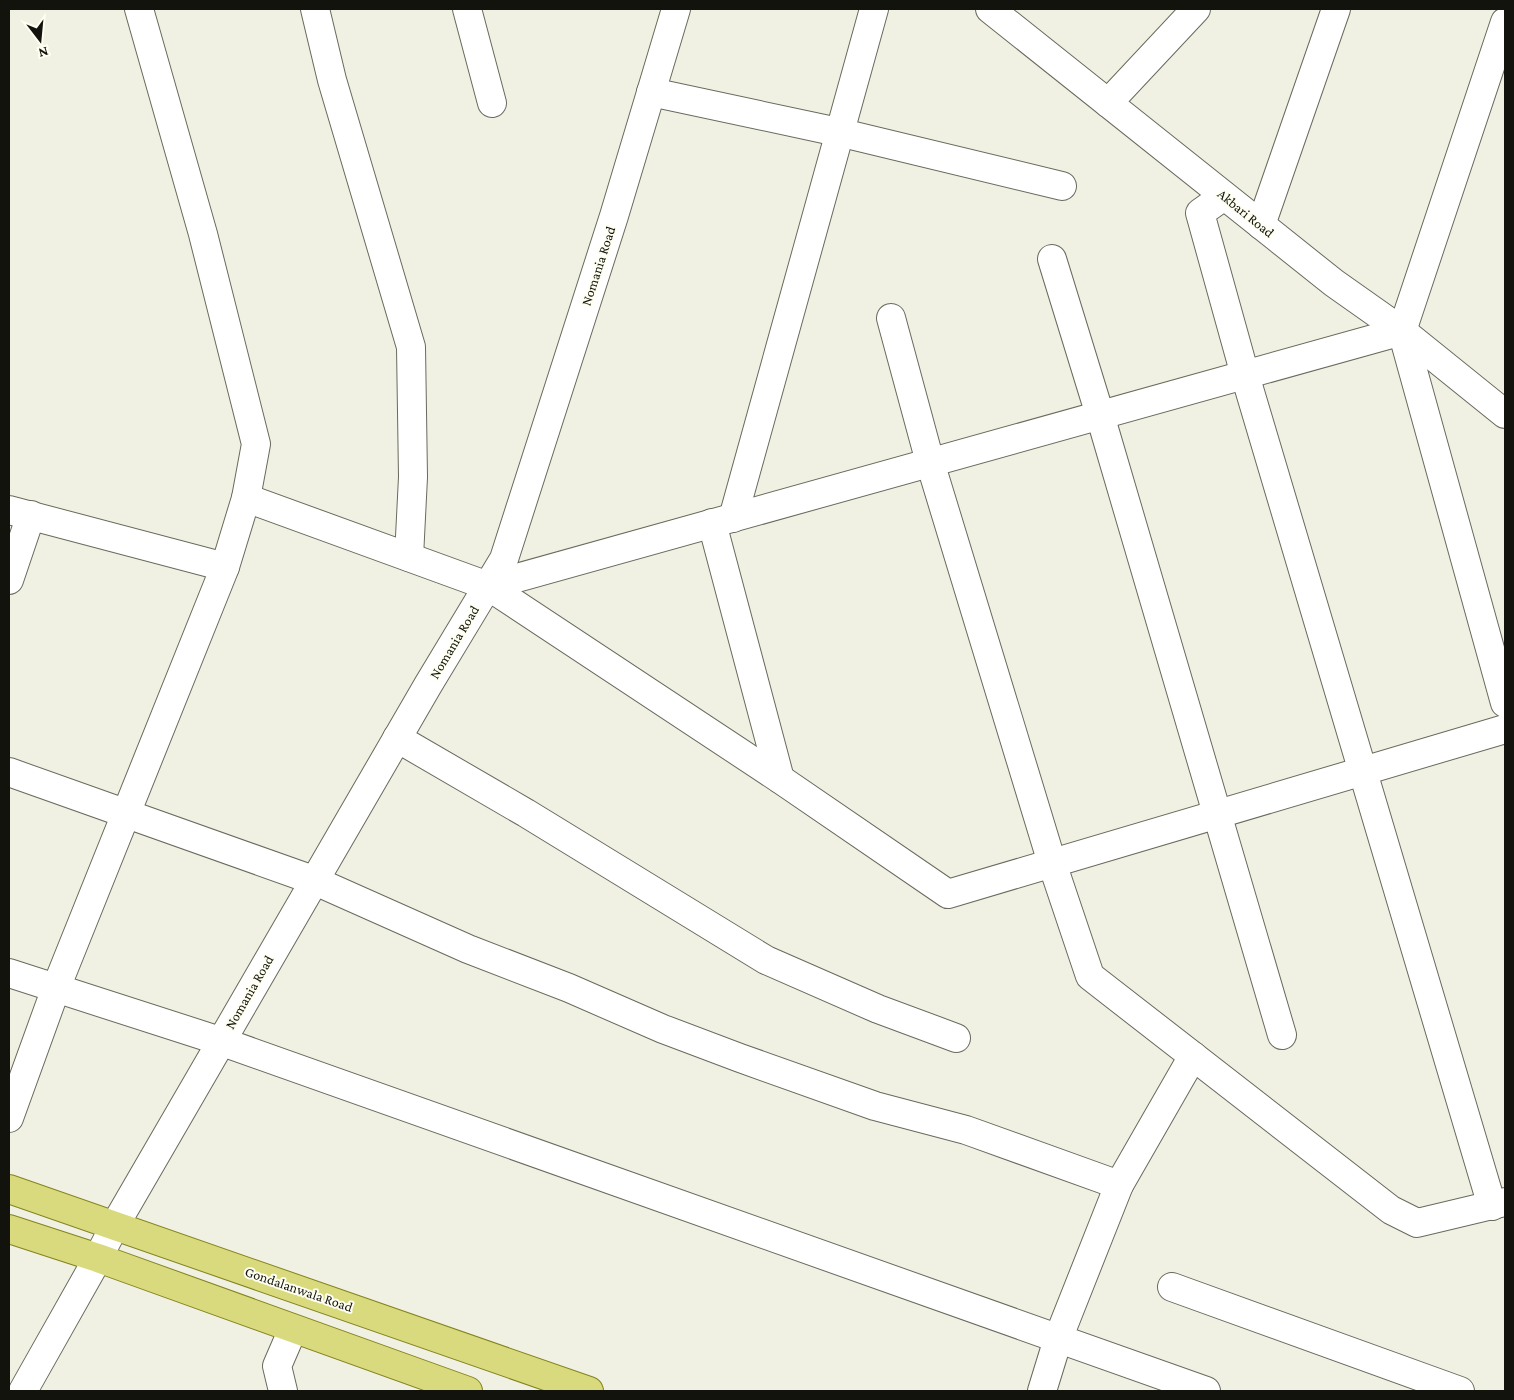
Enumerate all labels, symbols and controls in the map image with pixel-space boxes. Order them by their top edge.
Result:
north arrow [15,15,65,65]
text: N [36,43,50,62]
street label: Akbari Road [1215,185,1278,241]
street label: Nomania Road [578,224,619,308]
street label: Nomania Road [426,602,482,681]
street label: Nomania Road [221,952,277,1032]
street label: Gondalanwala Road [243,1263,355,1315]

